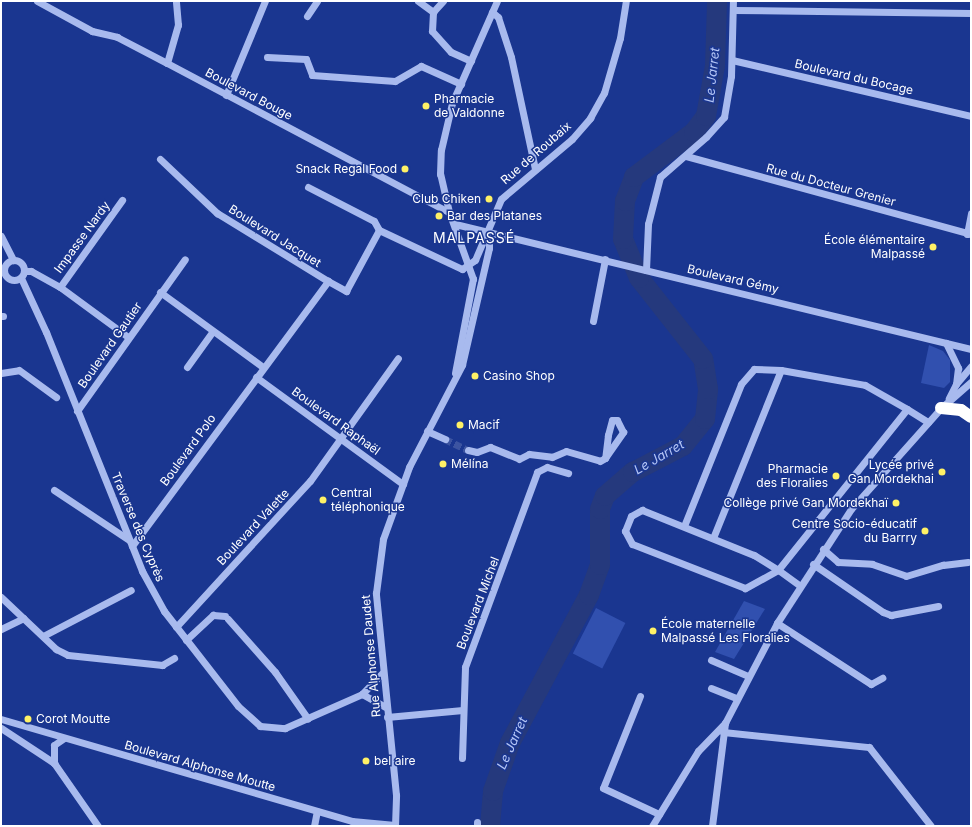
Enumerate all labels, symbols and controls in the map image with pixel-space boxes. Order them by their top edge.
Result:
water label: Le Jarret [701,47,723,103]
street label: Boulevard du Bocage [793,56,915,98]
street label: Boulevard Bouge [203,65,295,123]
place label: Pharmacie de Valdonne [434,92,505,120]
marker: Pharmacie de Valdonne [421,101,431,111]
street label: Rue de Roubaix [498,119,574,187]
street label: Rue du Docteur Grenier [765,161,897,209]
place label: Snack Regal Food [295,162,397,176]
marker: Snack Regal Food [400,164,410,174]
place label: Club Chiken [412,192,481,206]
marker: Club Chiken [484,194,494,204]
street label: Impasse Nardy [51,198,113,276]
street label: Boulevard Jacquet [226,202,324,270]
place label: Bar des Platanes [447,209,542,223]
marker: Bar des Platanes [434,211,444,221]
district label: MALPASSÉ [433,230,515,246]
place label: École élémentaire Malpassé [824,233,925,261]
marker: École élémentaire Malpassé [928,242,938,252]
street label: Boulevard Gémy [686,261,780,297]
street label: Boulevard Gautier [75,299,145,391]
place label: Casino Shop [483,369,555,383]
marker: Casino Shop [470,371,480,381]
street label: Boulevard Raphaël [289,384,383,458]
street label: Boulevard Polo [157,411,219,489]
place label: Macif [468,418,500,432]
marker: Macif [455,420,465,430]
water label: Le Jarret [631,436,687,478]
place label: Mélína [451,457,488,471]
place label: Lycée privé Gan Mordekhai [848,458,934,486]
marker: Mélína [438,459,448,469]
place label: Pharmacie des Floralies [756,462,828,490]
marker: Lycée privé Gan Mordekhai [937,467,947,477]
street label: Traverse des Cyprès [108,470,168,584]
marker: Pharmacie des Floralies [831,471,841,481]
street label: Boulevard Valette [214,486,292,568]
place label: Central téléphonique [331,486,405,514]
marker: Central téléphonique [318,495,328,505]
place label: Collège privé Gan Mordekhaï [723,496,888,510]
marker: Collège privé Gan Mordekhaï [891,498,901,508]
place label: Centre Socio-éducatif du Barrry [792,517,917,545]
marker: Centre Socio-éducatif du Barrry [920,526,930,536]
street label: Boulevard Michel [454,555,502,651]
street label: Rue Alphonse Daudet [358,594,384,718]
place label: École maternelle Malpassé Les Floralies [661,617,790,645]
marker: École maternelle Malpassé Les Floralies [648,626,658,636]
place label: Corot Moutte [36,712,110,726]
marker: Corot Moutte [23,714,33,724]
water label: Le Jarret [494,715,530,771]
street label: Boulevard Alphonse Moutte [123,738,277,794]
place label: bel aire [374,754,416,768]
marker: bel aire [361,756,371,766]

